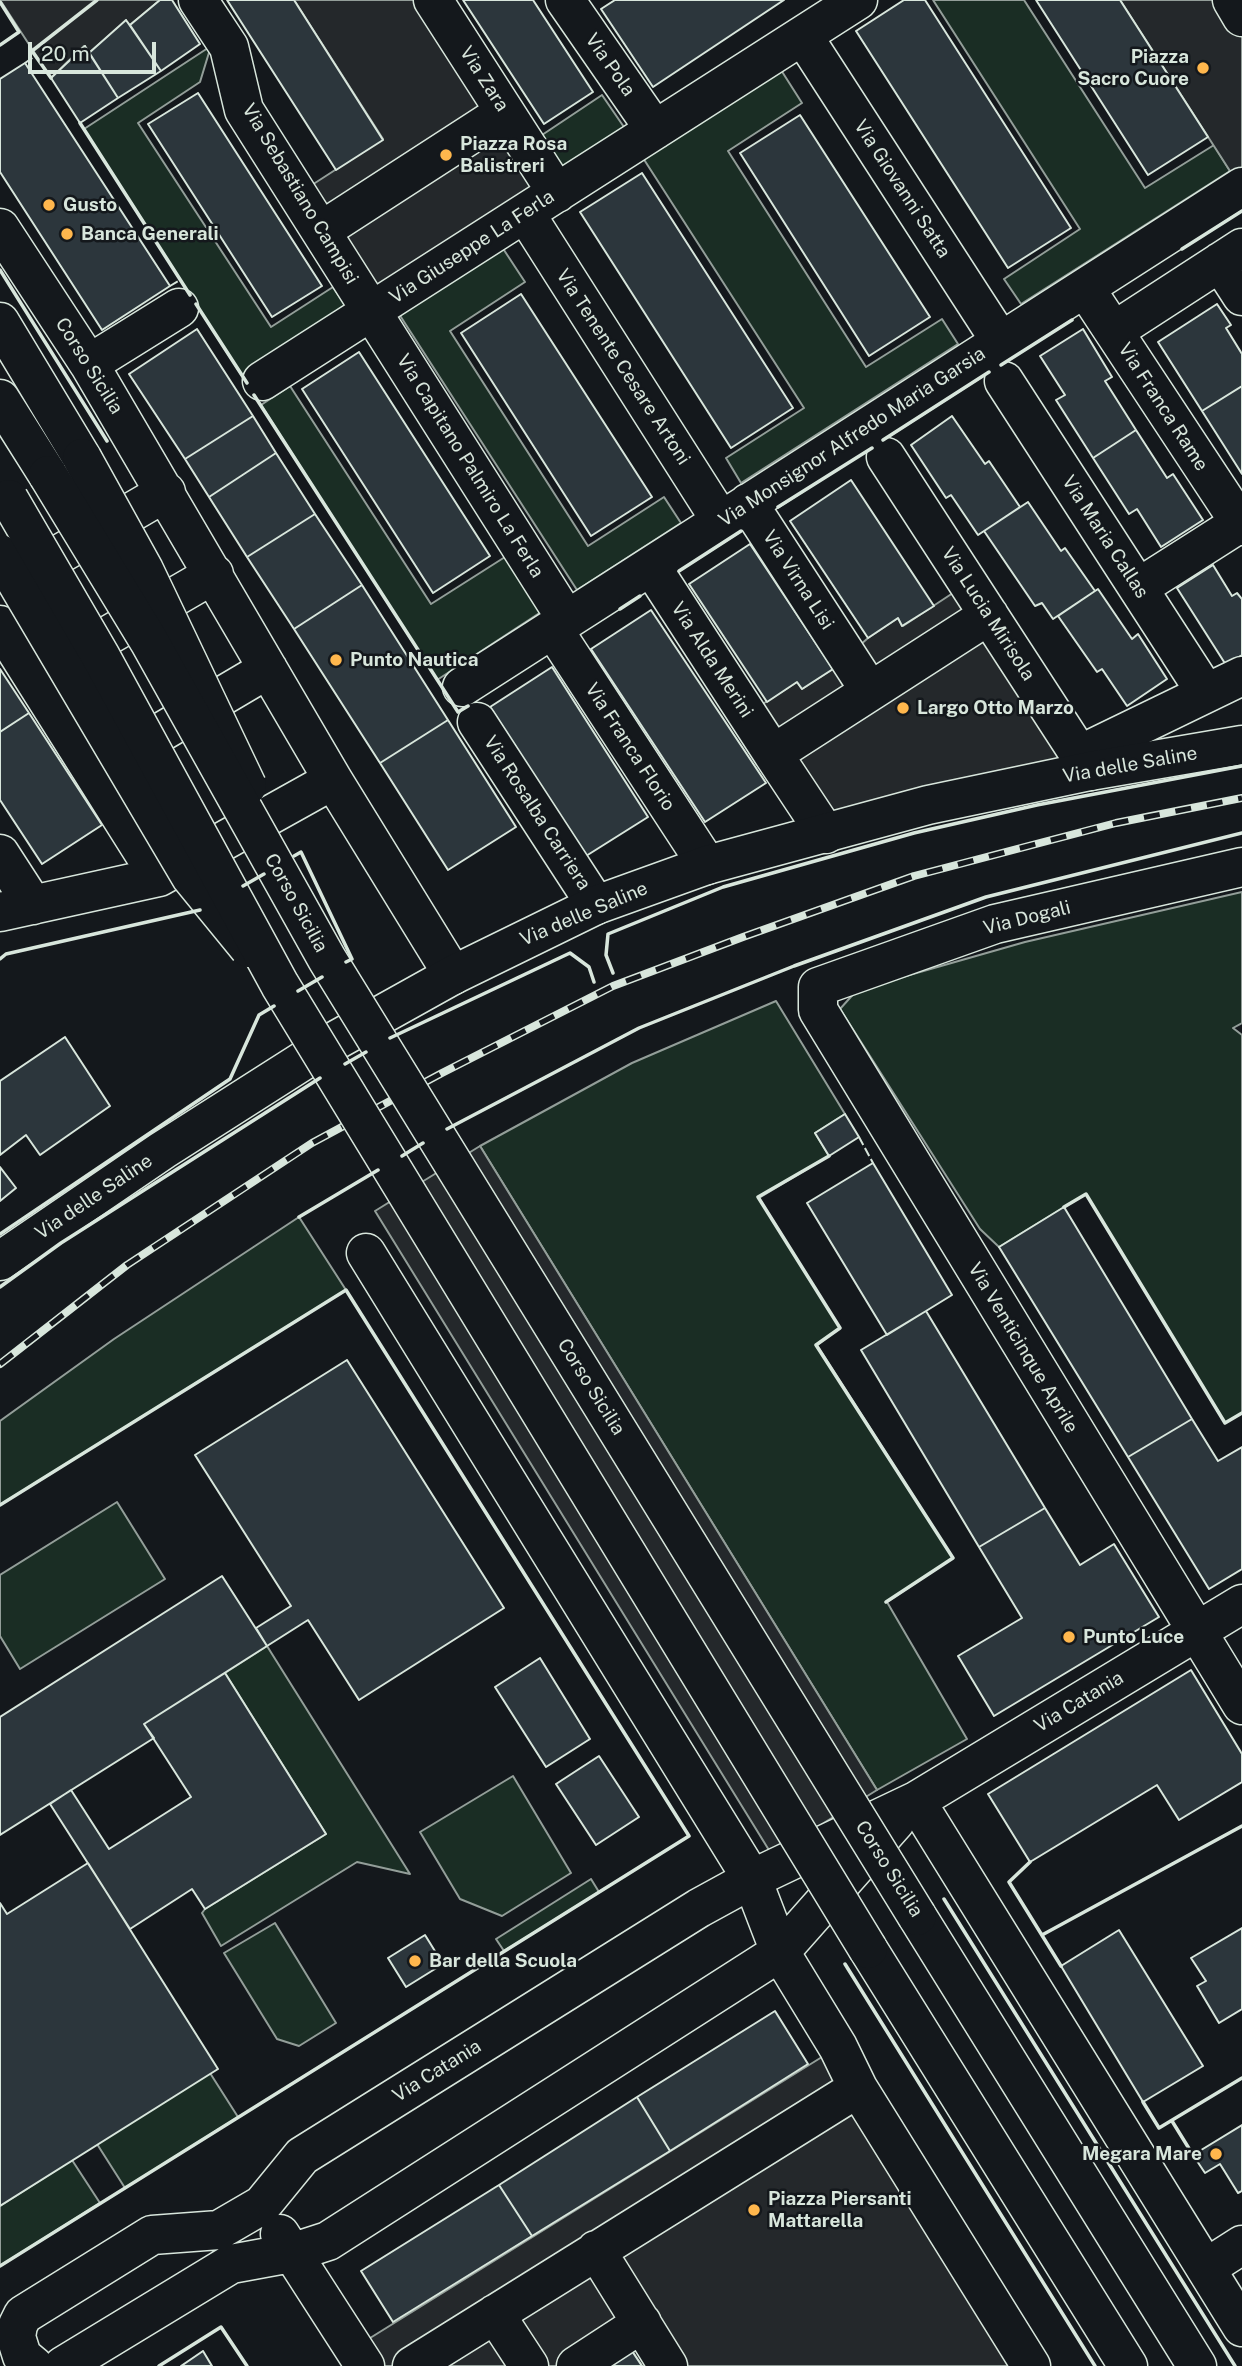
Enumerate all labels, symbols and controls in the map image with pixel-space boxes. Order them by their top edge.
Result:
scale bar [32,28,159,72]
street label: Via Pola [580,29,640,101]
text: 20 m [41,41,90,66]
street label: Via Zara [455,42,513,116]
place label: Piazza Sacro Cuore [1077,46,1189,90]
marker: Piazza Sacro Cuore [1195,60,1211,76]
street label: Via Sebastiano Campisi [237,100,363,288]
street label: Via Giovanni Satta [849,116,955,262]
place label: Piazza Rosa Balistreri [460,133,567,177]
marker: Piazza Rosa Balistreri [438,147,454,163]
street label: Via Giuseppe La Ferla [385,185,559,309]
place label: Gusto [63,194,117,216]
marker: Gusto [41,197,57,213]
place label: Banca Generali [81,223,219,245]
marker: Banca Generali [59,226,75,242]
street label: Via Tenente Cesare Artoni [551,265,695,469]
street label: Corso Sicilia [50,314,128,418]
street label: Via Franca Rame [1113,339,1213,475]
street label: Via Monsignor Alfredo Maria Garsia [715,342,989,532]
street label: Via Capitano Palmiro La Ferla [392,350,548,582]
street label: Via Maria Callas [1057,471,1153,603]
street label: Via Virna Lisi [757,526,839,634]
street label: Via Lucia Mirisola [936,543,1040,685]
street label: Via Alda Merini [666,598,758,722]
place label: Punto Nautica [350,649,478,671]
marker: Punto Nautica [328,652,344,668]
street label: Via Franca Florio [580,679,680,815]
place label: Largo Otto Marzo [917,697,1074,719]
marker: Largo Otto Marzo [895,700,911,716]
street label: Via Rosalba Carriera [479,732,595,894]
street label: Via delle Saline [1061,742,1199,788]
street label: Corso Sicilia [259,850,333,956]
street label: Via delle Saline [517,877,651,951]
street label: Via Dogali [981,896,1073,940]
street label: Via delle Saline [31,1149,157,1245]
street label: Via Venticinque Aprile [963,1259,1083,1437]
street label: Corso Sicilia [552,1335,630,1439]
place label: Punto Luce [1083,1626,1184,1648]
marker: Punto Luce [1061,1629,1077,1645]
street label: Via Catania [1030,1667,1128,1737]
street label: Corso Sicilia [850,1817,928,1921]
place label: Bar della Scuola [429,1950,577,1972]
marker: Bar della Scuola [407,1953,423,1969]
street label: Via Catania [389,2035,485,2107]
place label: Megara Mare [1082,2143,1202,2165]
marker: Megara Mare [1208,2146,1224,2162]
place label: Piazza Piersanti Mattarella [768,2188,912,2232]
marker: Piazza Piersanti Mattarella [746,2202,762,2218]

